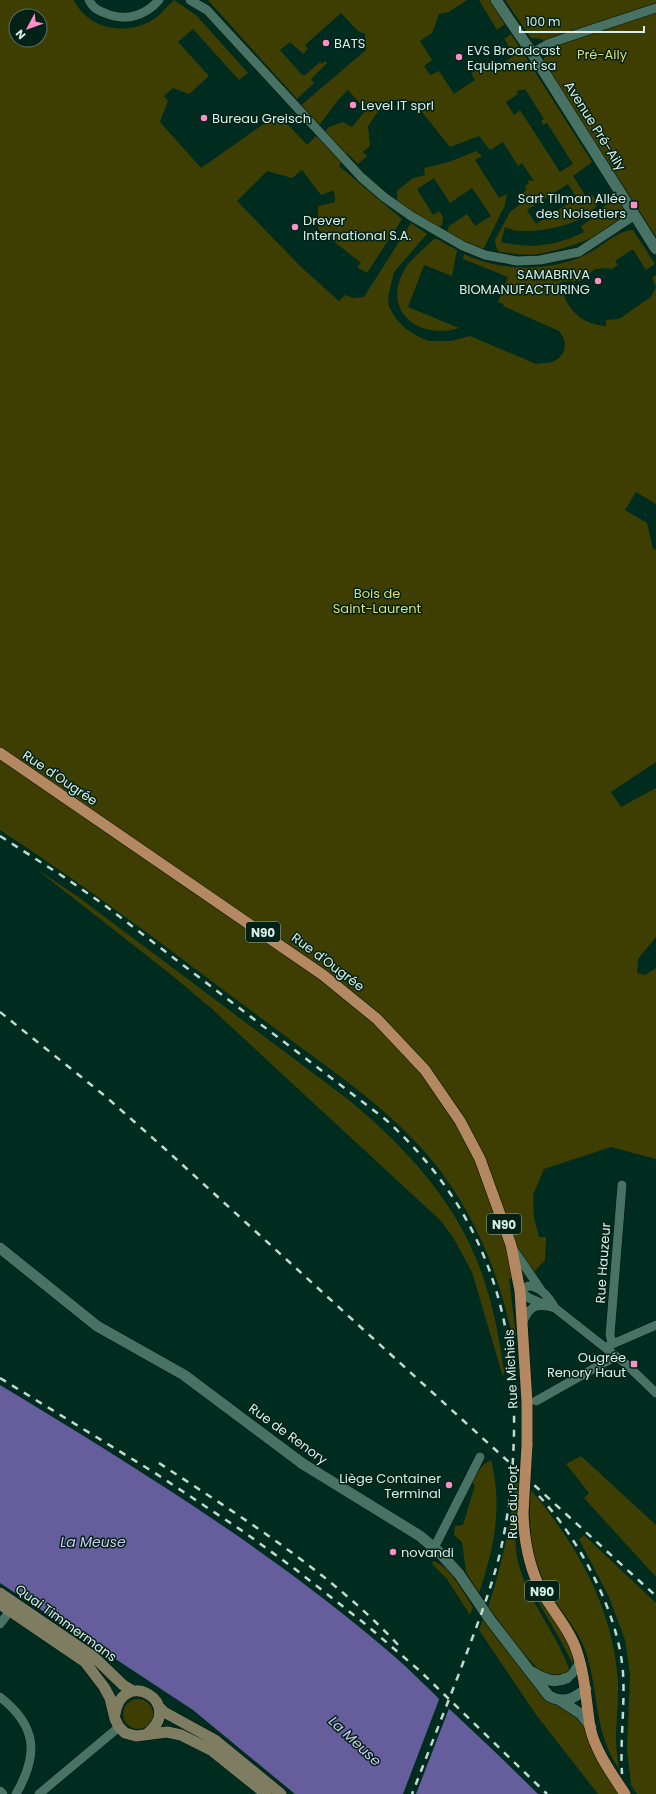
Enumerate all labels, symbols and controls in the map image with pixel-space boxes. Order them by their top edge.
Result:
north arrow [8,8,48,48]
scale bar [520,8,644,34]
text: 100 m [526,13,560,30]
text: N [12,26,29,43]
place label: BATS [334,34,365,53]
marker: BATS [321,38,331,48]
place label: EVS Broadcast Equipment sa [467,41,561,75]
park label: Pré-Aily [577,45,628,64]
marker: EVS Broadcast Equipment sa [454,52,464,62]
street label: Avenue Pré-Aily [560,78,631,175]
place label: Level IT sprl [361,96,434,115]
marker: Level IT sprl [348,100,358,110]
place label: Bureau Greisch [212,109,311,128]
marker: Bureau Greisch [199,113,209,123]
place label: Sart Tilman Allée des Noisetiers [518,189,626,223]
marker: Sart Tilman Allée des Noisetiers [629,200,639,210]
place label: Drever International S.A. [303,211,411,245]
marker: Drever International S.A. [290,222,300,232]
place label: SAMABRIVA BIOMANUFACTURING [459,265,590,299]
marker: SAMABRIVA BIOMANUFACTURING [593,276,603,286]
park label: Bois de Saint-Laurent [333,584,422,618]
street label: Rue d'Ougrée [19,746,101,810]
road number: N90 [246,922,280,942]
street label: Rue d'Ougrée [288,928,368,996]
road number: N90 [487,1214,521,1234]
street label: Rue Hauzeur [591,1222,615,1304]
street label: Rue Michiels [499,1329,523,1409]
place label: Ougrée Renory Haut [547,1348,626,1382]
marker: Ougrée Renory Haut [629,1359,639,1369]
street label: Rue de Renory [245,1399,332,1469]
street label: Rue du Port [503,1465,522,1539]
place label: Liège Container Terminal [339,1469,441,1503]
marker: Liège Container Terminal [444,1480,454,1490]
water label: La Meuse [60,1532,126,1552]
place label: novandi [401,1543,454,1562]
marker: novandi [388,1547,398,1557]
street label: Quai Timmermans [11,1580,121,1666]
road number: N90 [525,1581,559,1601]
water label: La Meuse [324,1711,386,1771]

